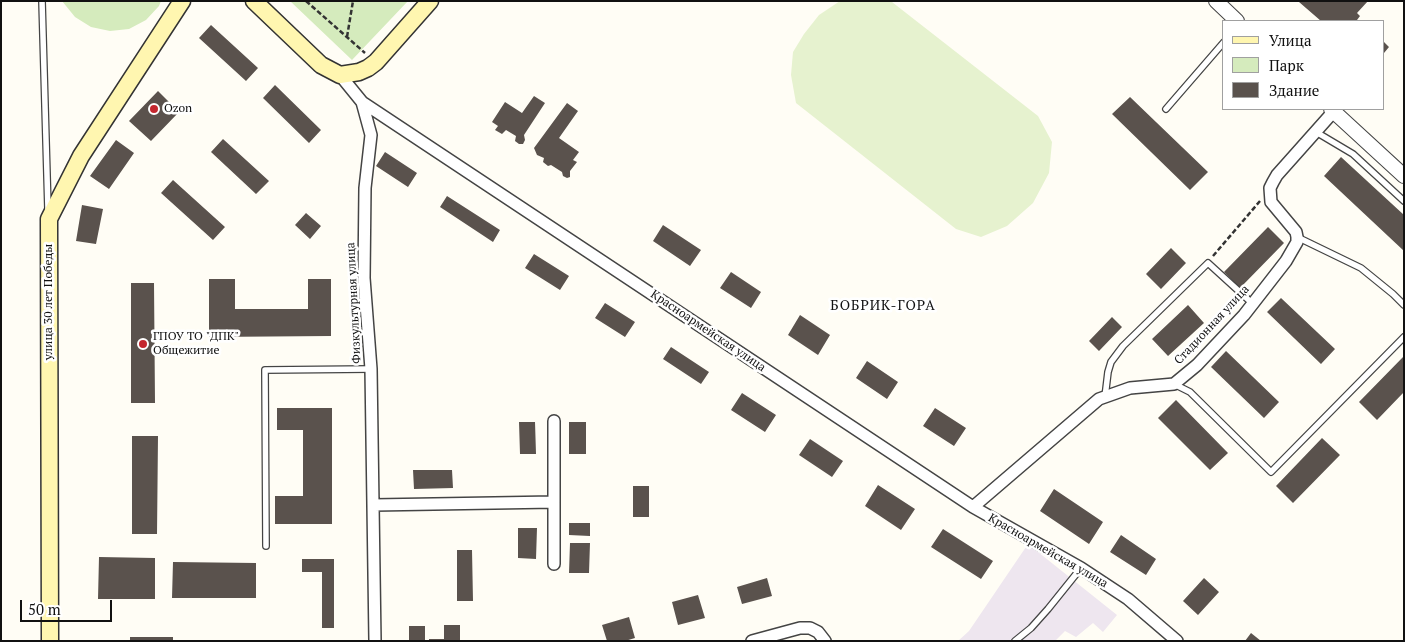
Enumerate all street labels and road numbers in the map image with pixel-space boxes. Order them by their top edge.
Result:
street label: Физкультурная улица [344,242,364,364]
street label: улица 30 лет Победы [42,244,56,360]
street label: Стадионная улица [1171,282,1253,368]
street label: Красноармейская улица [648,287,768,375]
street label: Красноармейская улица [986,511,1110,591]

